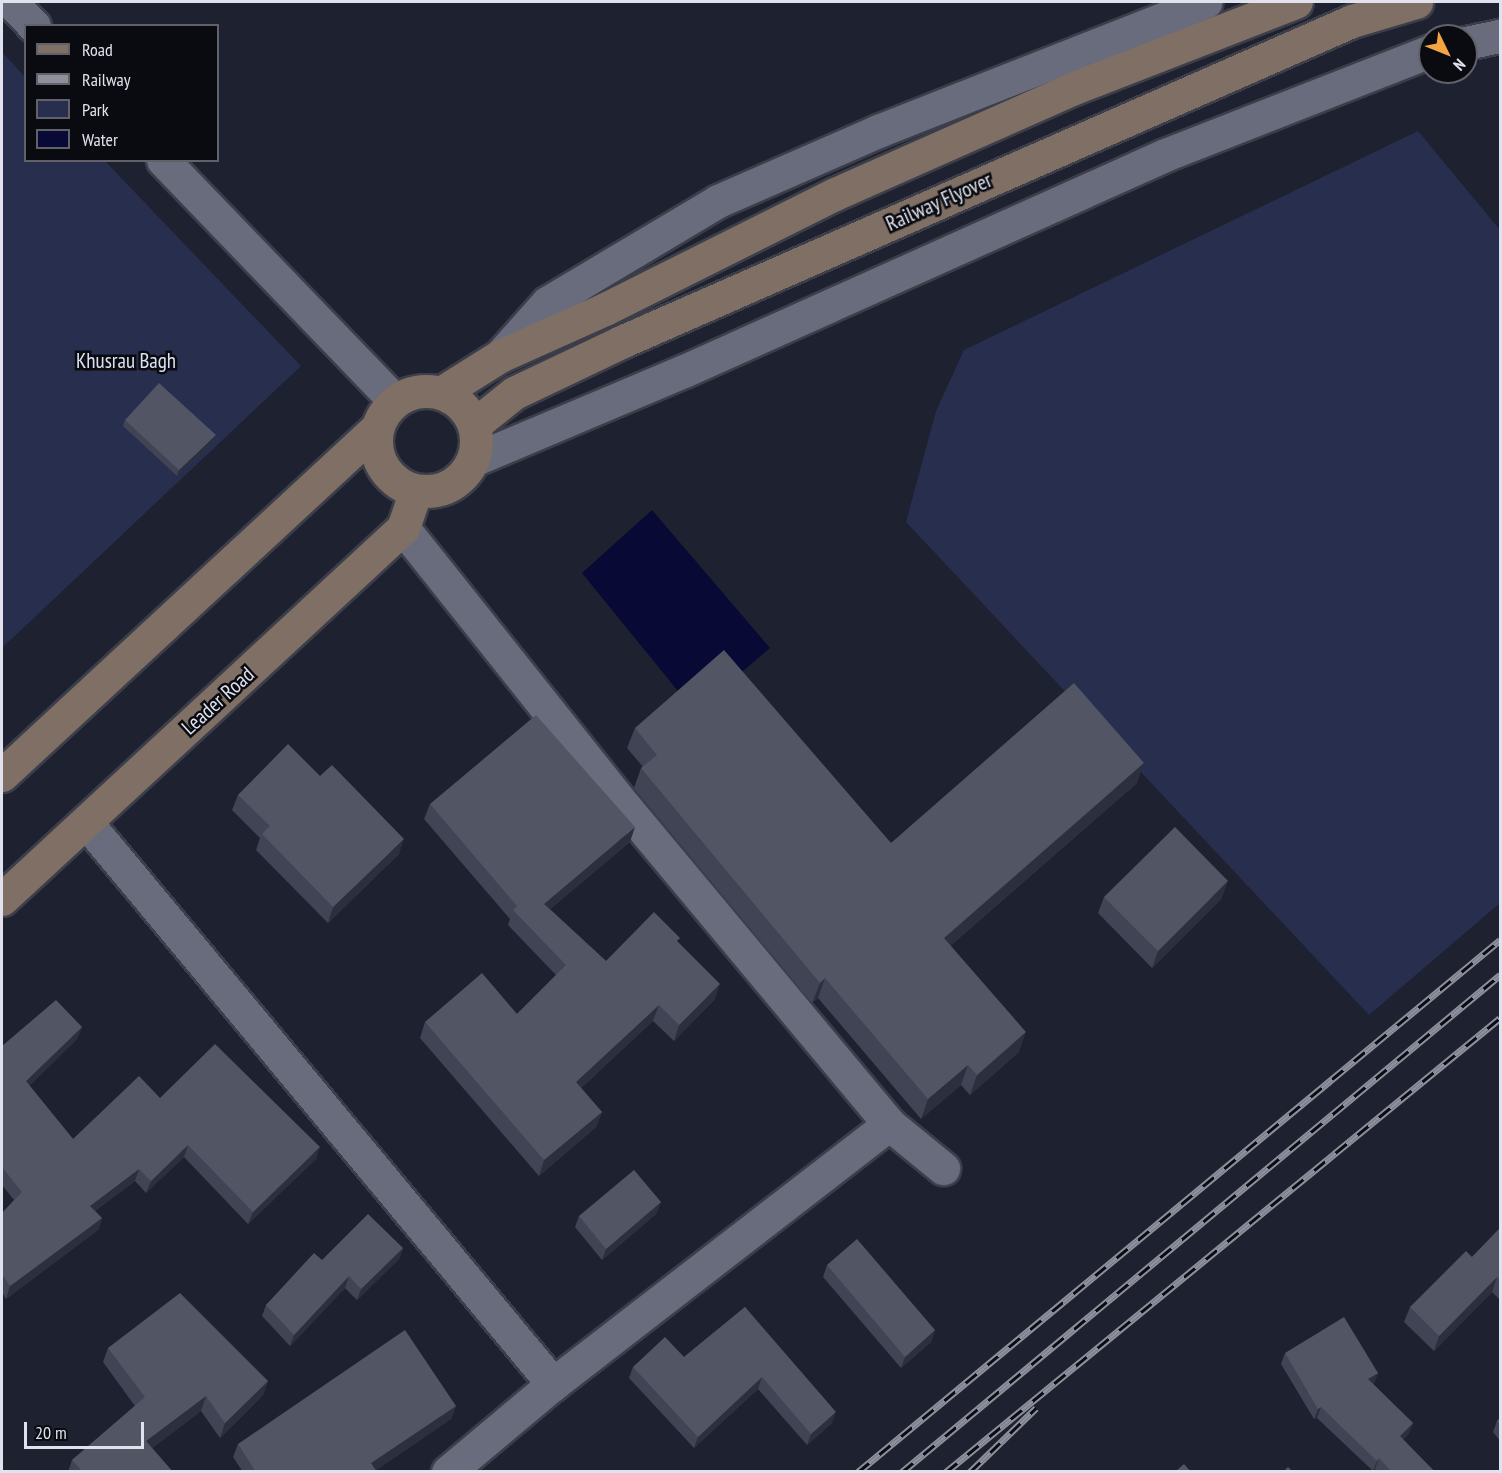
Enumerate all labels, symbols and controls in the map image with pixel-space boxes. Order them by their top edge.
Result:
legend [24,24,219,162]
north arrow [1418,24,1478,84]
text: Road [82,38,113,61]
text: N [1449,55,1470,75]
text: Railway [82,68,131,91]
text: Park [82,98,109,121]
text: Water [82,128,118,151]
street label: Railway Flyover [882,167,996,237]
park label: Khusrau Bagh [76,348,176,374]
street label: Leader Road [177,662,259,740]
scale bar [27,1410,147,1448]
text: 20 m [35,1421,67,1444]

